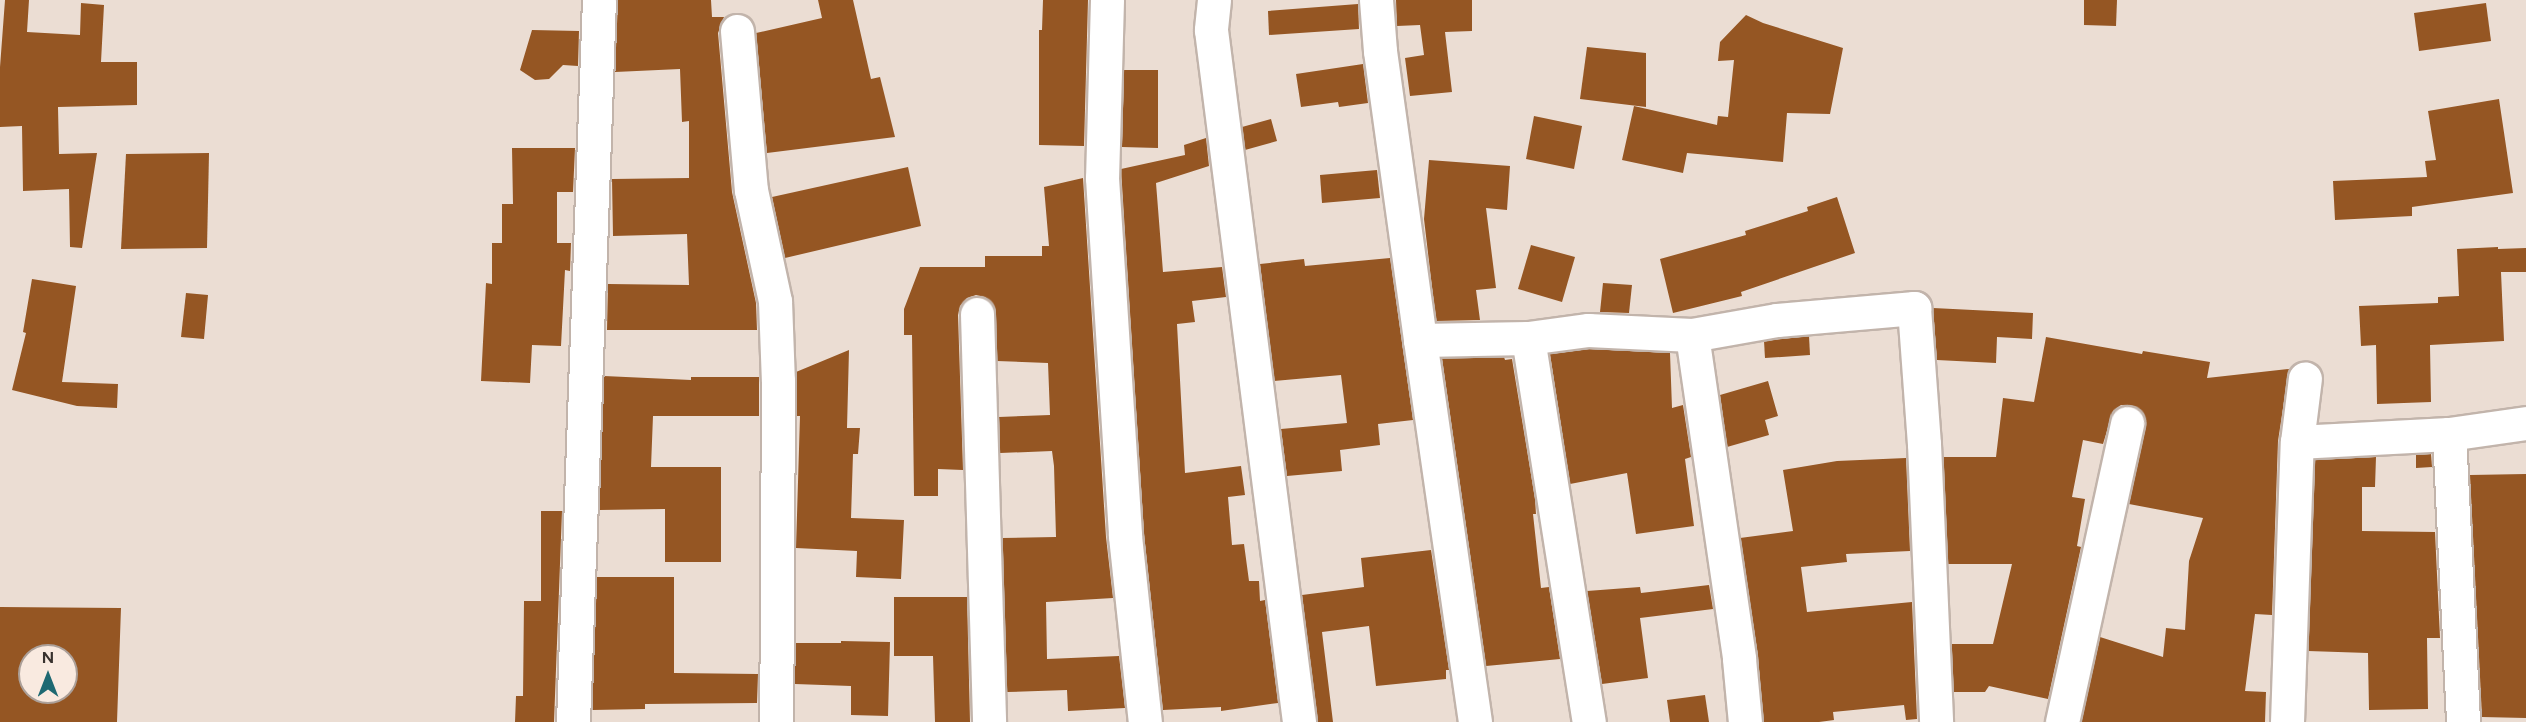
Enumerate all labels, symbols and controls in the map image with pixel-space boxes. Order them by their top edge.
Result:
north arrow [18,644,78,704]
text: N [42,648,54,667]

